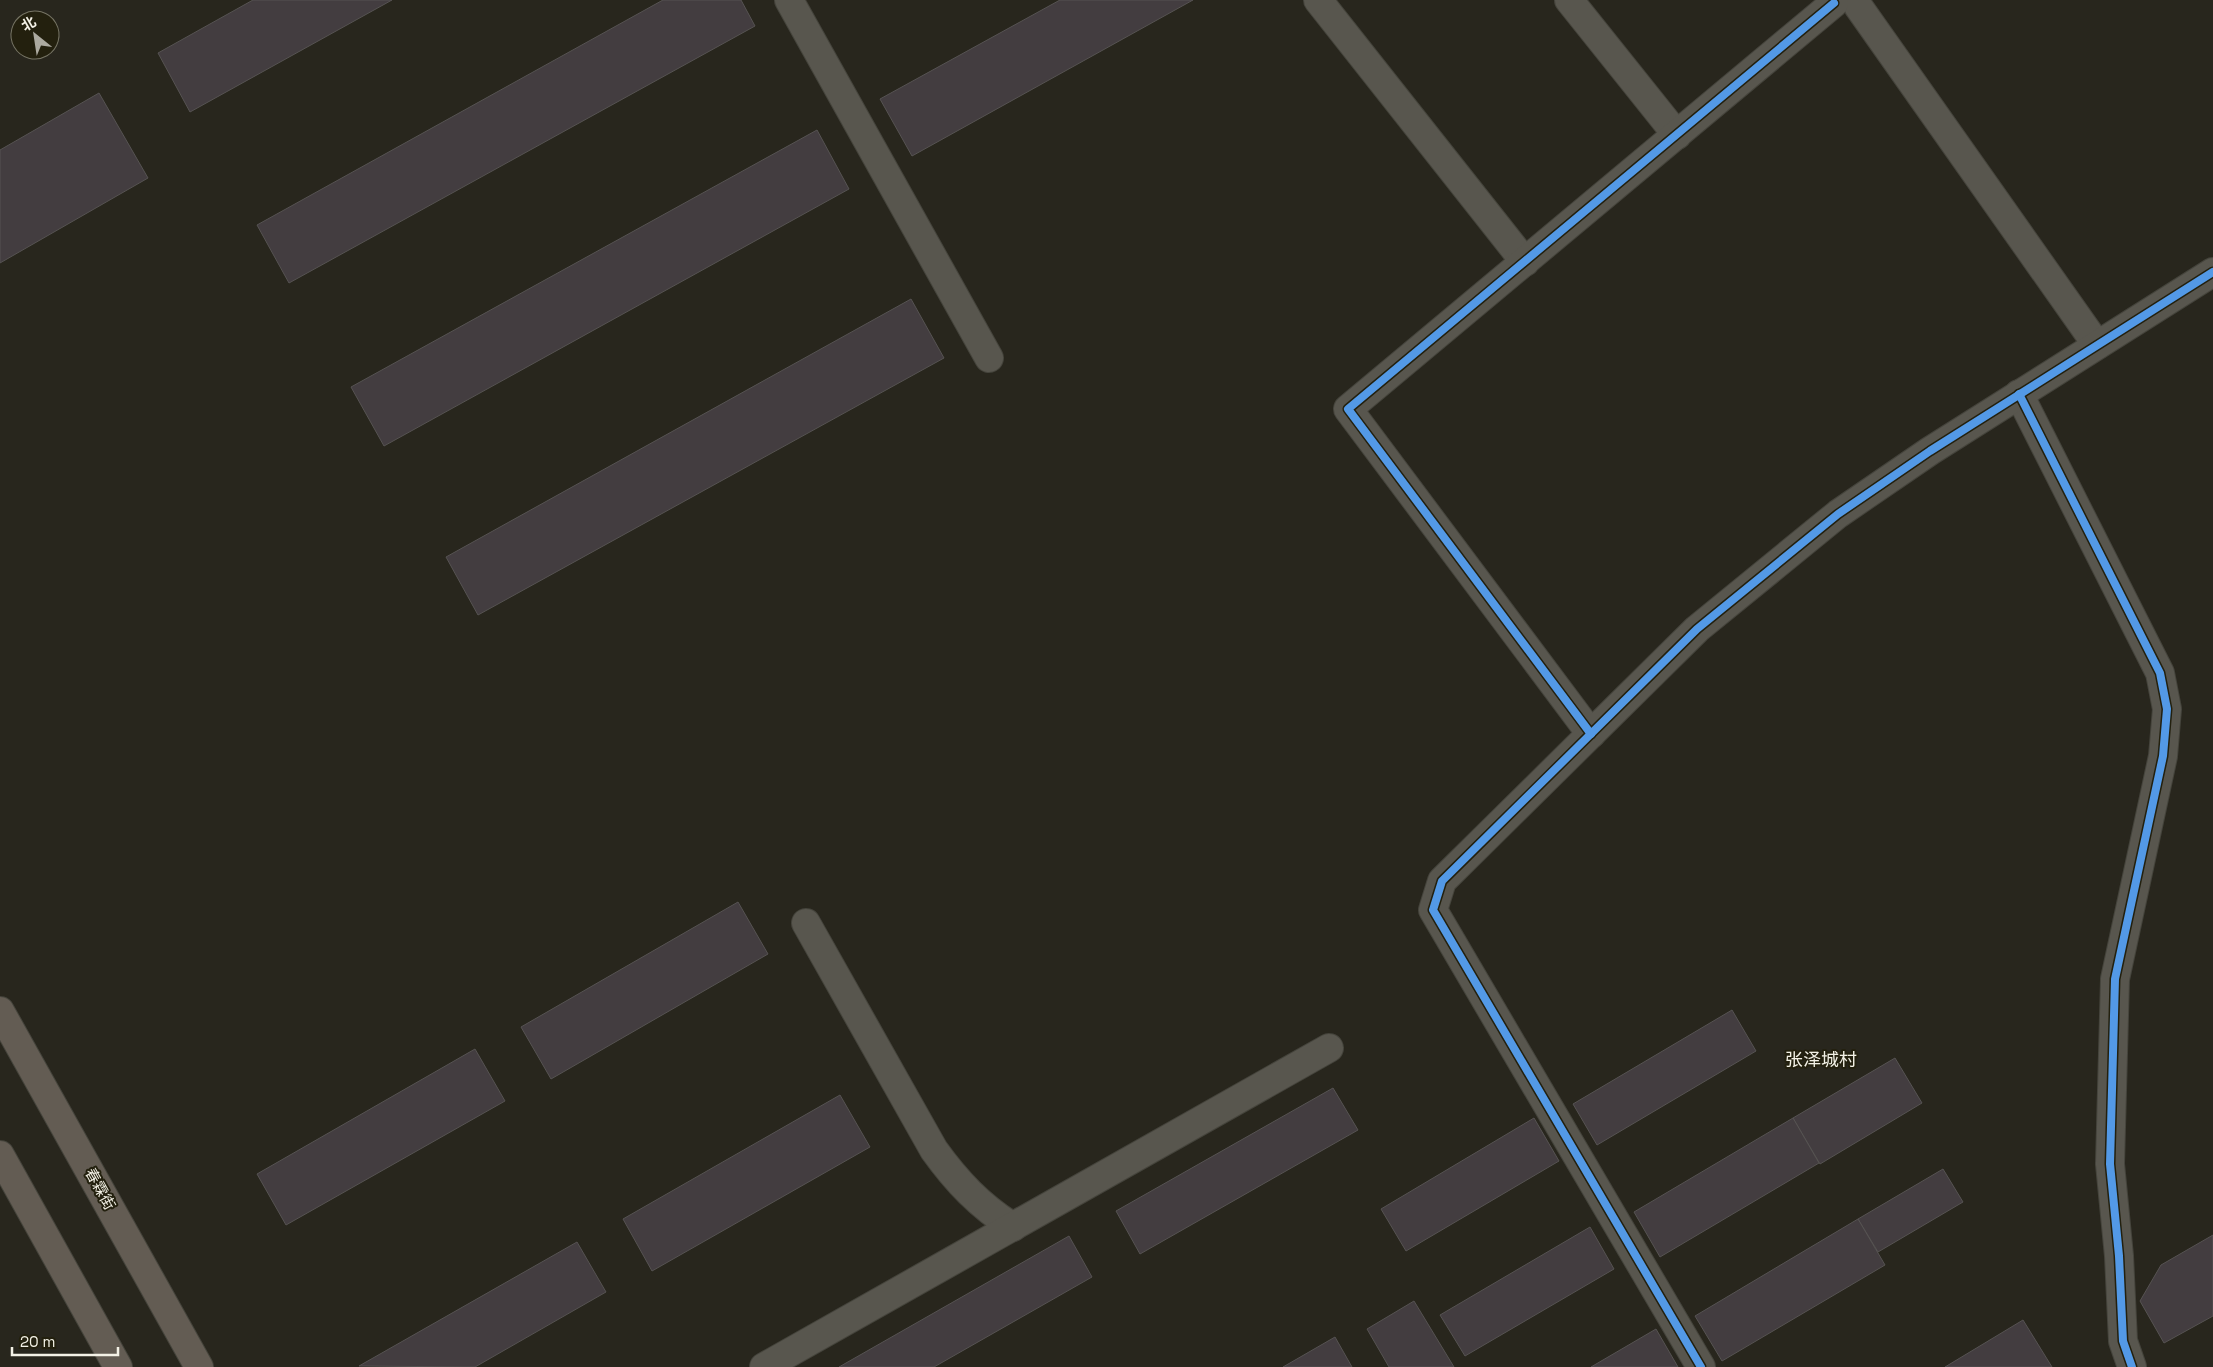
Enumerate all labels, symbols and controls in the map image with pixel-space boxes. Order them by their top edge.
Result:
north arrow [10,10,60,60]
text: 北 [18,12,39,35]
district label: 张泽城村 [1785,1048,1857,1071]
street label: 春霖街 [81,1164,120,1213]
scale bar [12,1324,119,1356]
text: 20 m [20,1332,55,1351]

